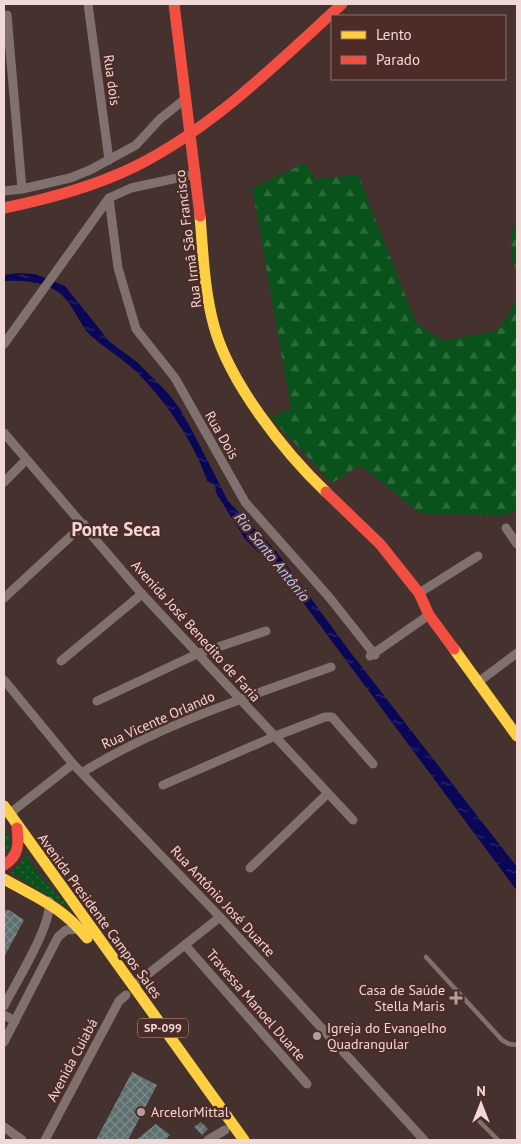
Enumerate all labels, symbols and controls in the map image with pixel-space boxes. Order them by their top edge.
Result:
legend [331,15,506,80]
text: Lento [376,25,412,44]
text: Parado [376,50,420,69]
street label: Rua dois [100,53,124,107]
street label: Rua Irmã São Francisco [171,169,205,309]
street label: Rua Dois [201,408,243,462]
water label: Rio Santo Antônio [231,508,314,605]
district label: Ponte Seca [71,517,161,541]
street label: Avenida José Benedito de Faria [128,556,264,706]
street label: Rua Vicente Orlando [99,687,217,753]
street label: Avenida Presidente Campos Sales [34,830,166,1002]
street label: Rua Antônio José Duarte [167,842,279,960]
street label: Travessa Manoel Duarte [202,945,310,1065]
place label: Casa de Saúde Stella Maris [359,981,445,1015]
marker: Casa de Saúde Stella Maris [449,991,463,1005]
street label: Avenida Cuiabá [43,1015,101,1105]
road number: SP-099 [138,1018,188,1038]
place label: Igreja do Evangelho Quadrangular [327,1019,446,1053]
marker: Igreja do Evangelho Quadrangular [311,1030,323,1042]
north arrow [456,1079,506,1129]
text: N [476,1082,486,1100]
place label: ArcelorMittal [151,1103,229,1121]
marker: ArcelorMittal [135,1106,147,1118]

